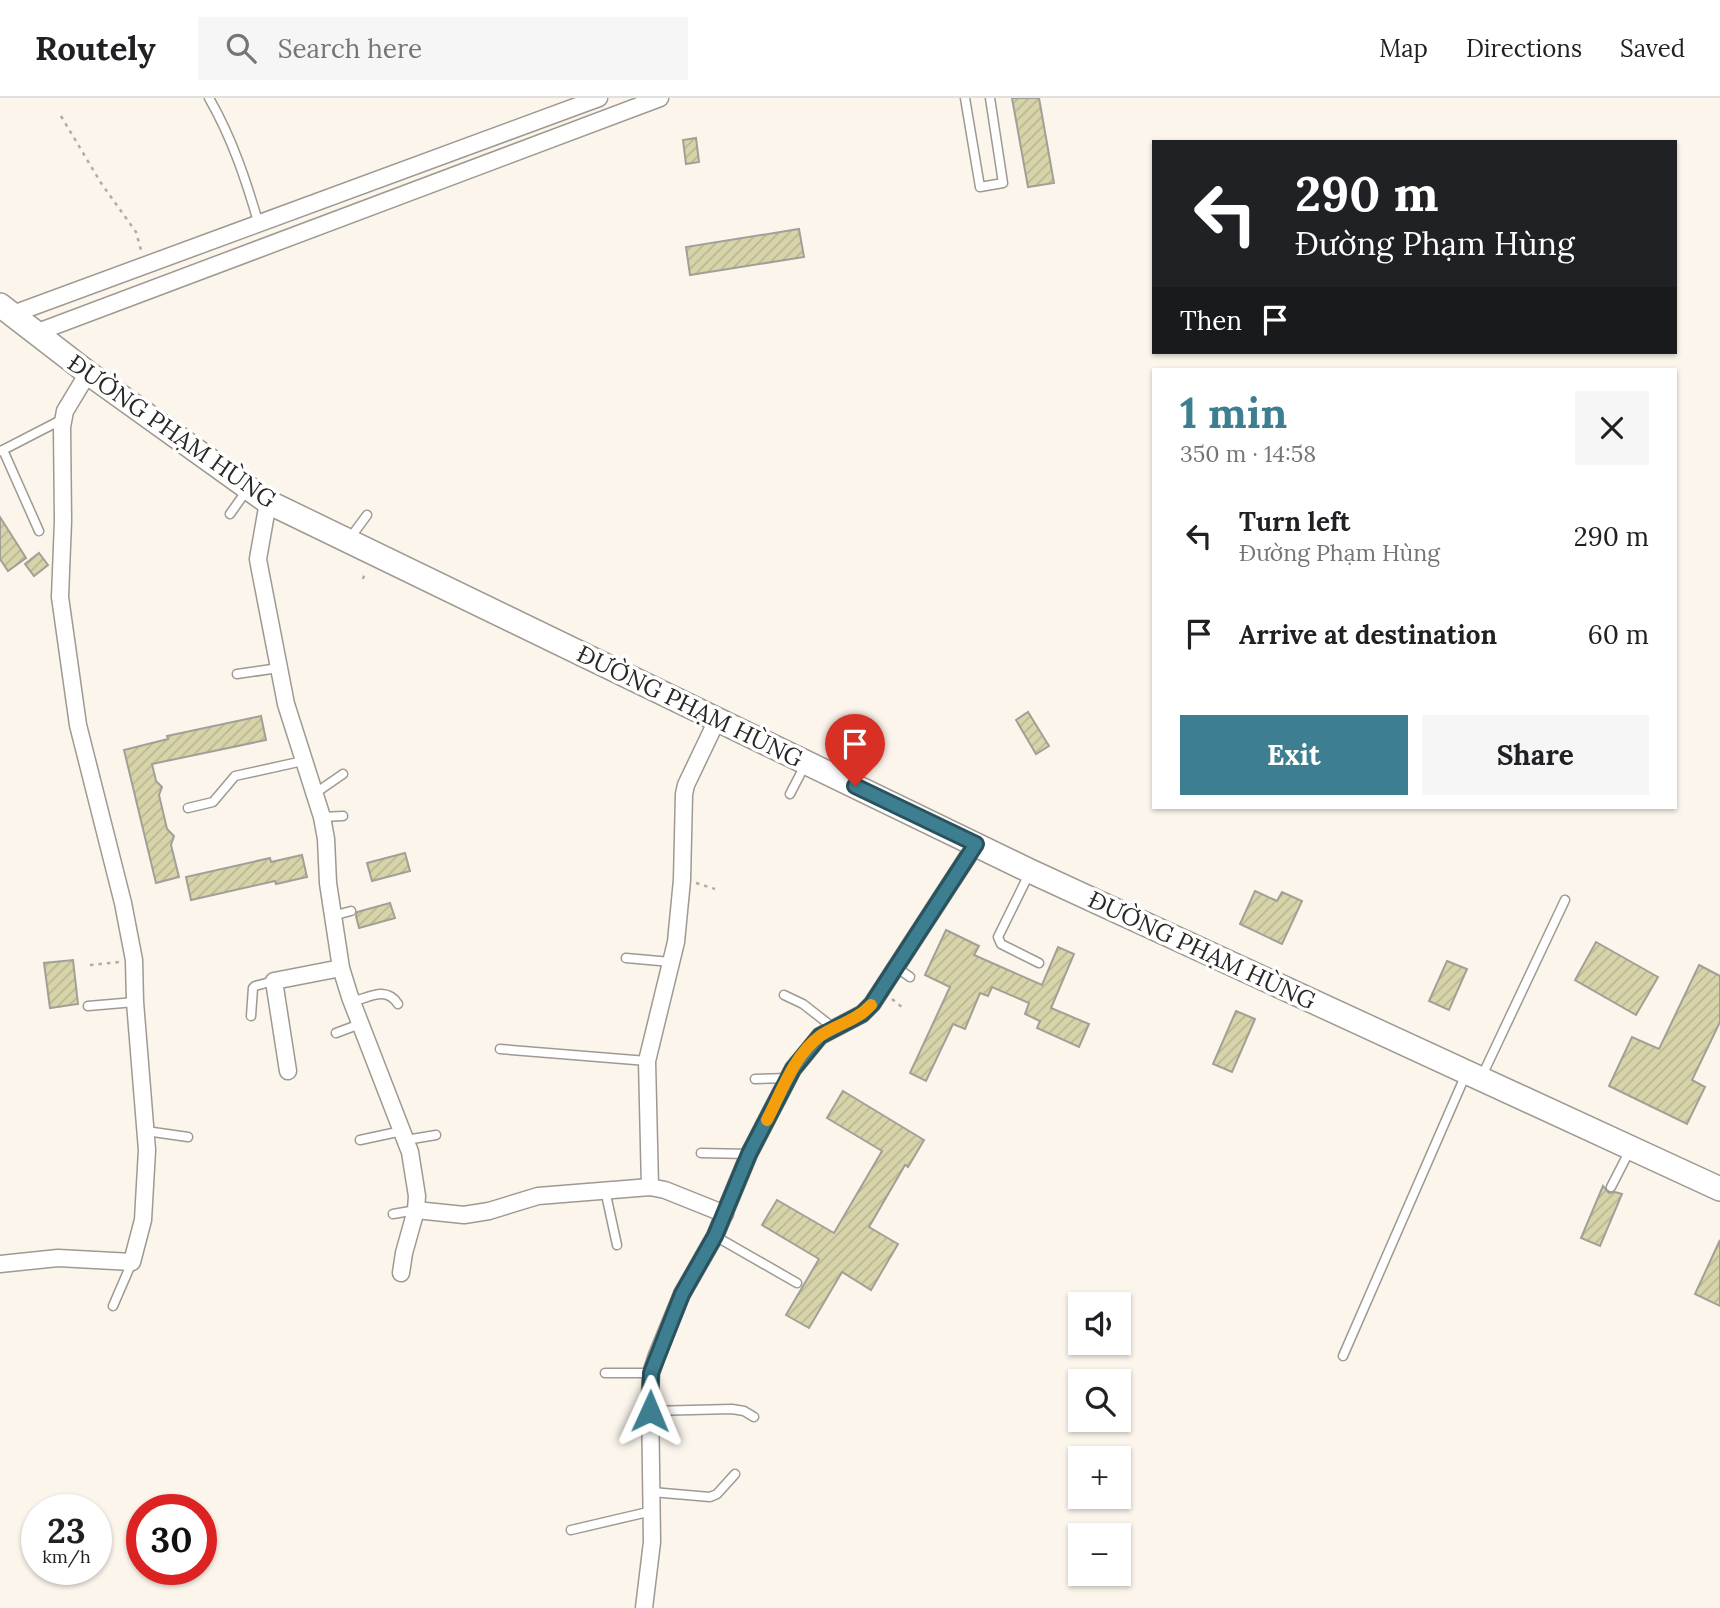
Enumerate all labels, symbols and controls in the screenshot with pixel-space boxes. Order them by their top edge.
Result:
search box [198,17,688,80]
text: Routely [35,27,156,69]
icon: search [222,29,260,67]
text: Search here [278,32,422,65]
text: Map [1379,33,1428,64]
text: Directions [1466,33,1582,64]
text: Saved [1620,33,1685,64]
text: 290 m [1295,162,1438,224]
icon: left [1180,168,1271,259]
text: Đường Phạm Hùng [1295,223,1575,264]
icon: arrive [1256,301,1294,339]
text: Then [1180,304,1242,337]
street label: ĐƯỜNG PHẠM HÙNG [62,347,283,515]
text: 1 min [1180,386,1287,440]
button: close [1575,391,1649,465]
text: 350 m · 14:58 [1180,439,1316,468]
text: Turn left [1239,505,1350,538]
icon: left [1180,517,1218,555]
text: 290 m [1574,520,1649,553]
text: Đường Phạm Hùng [1239,538,1440,567]
icon: arrive [1180,615,1218,653]
text: Arrive at destination [1239,618,1497,651]
text: 60 m [1588,618,1649,651]
street label: ĐƯỜNG PHẠM HÙNG [572,637,808,774]
pin [825,714,885,786]
button: Exit [1180,715,1408,795]
button: Share [1422,715,1649,795]
icon: arrive [836,725,874,763]
street label: ĐƯỜNG PHẠM HÙNG [1083,883,1321,1016]
map controls [1068,1292,1131,1586]
button: sound [1068,1292,1131,1355]
button: search [1068,1369,1131,1432]
position arrow [613,1374,687,1448]
button: + [1068,1446,1131,1509]
speed limit sign: 30 [126,1494,217,1585]
text: 23 [47,1508,86,1553]
button: − [1068,1523,1131,1586]
text: km/h [42,1545,91,1568]

